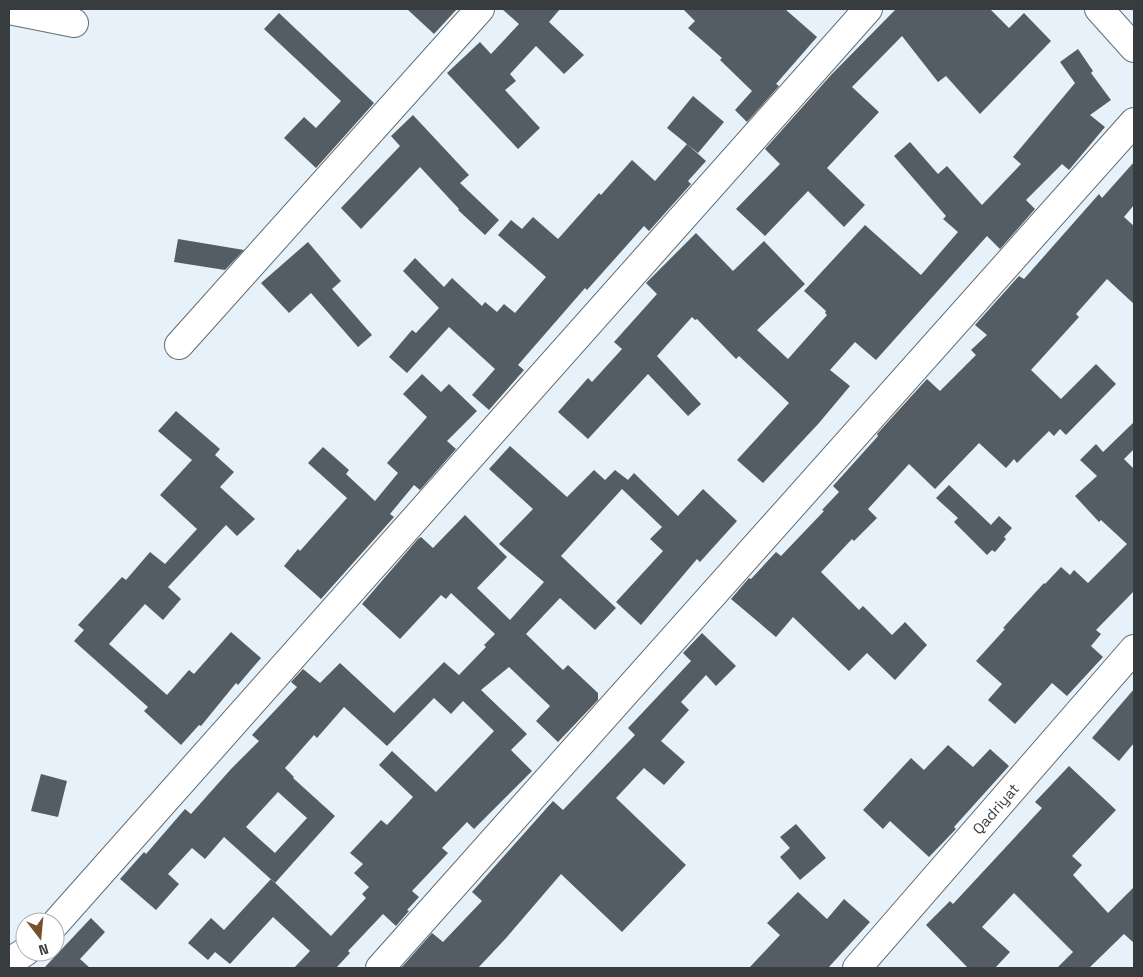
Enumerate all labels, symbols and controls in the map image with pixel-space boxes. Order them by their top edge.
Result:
street label: Qadriyat [968,779,1023,838]
north arrow [15,912,65,962]
text: N [37,940,51,959]

